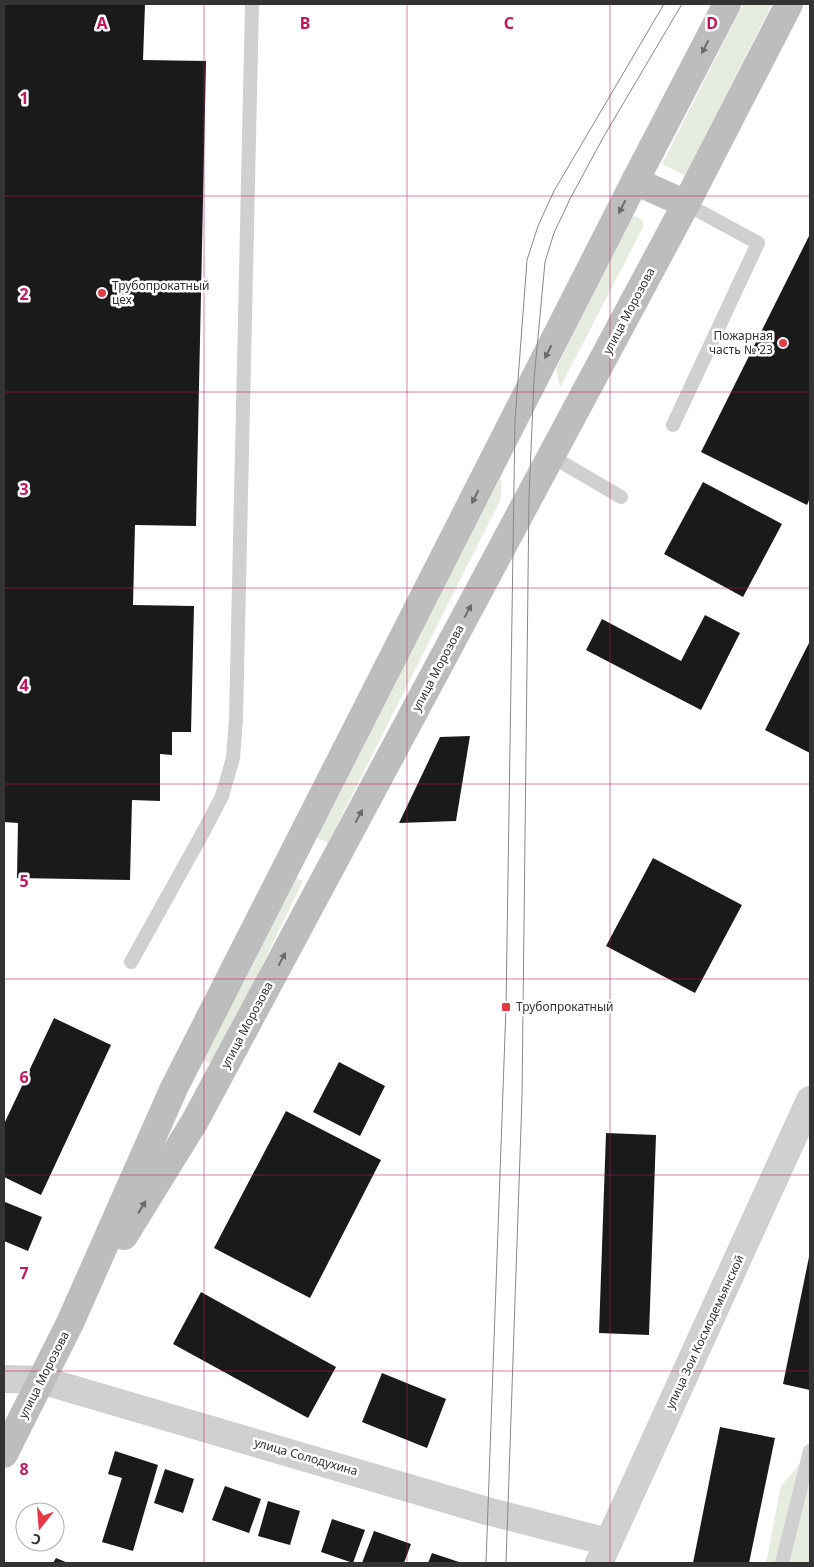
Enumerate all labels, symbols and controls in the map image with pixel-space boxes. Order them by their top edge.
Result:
text: A [96,12,108,34]
text: B [300,12,310,34]
text: C [504,12,514,34]
text: D [706,12,718,34]
one-way arrow [701,40,709,54]
text: 1 [19,87,29,109]
one-way arrow [618,200,626,214]
street label: улица Морозова [599,264,659,357]
place label: Трубопрокатный цех [112,277,210,308]
text: 2 [19,283,29,305]
marker: Трубопрокатный цех [96,287,108,299]
place label: Пожарная часть № 23 [709,327,773,358]
marker: Пожарная часть № 23 [777,337,789,349]
one-way arrow [544,344,552,359]
text: 3 [19,478,29,500]
one-way arrow [471,490,479,504]
one-way arrow [464,603,472,618]
street label: улица Морозова [408,621,468,714]
text: 4 [19,674,29,696]
one-way arrow [355,808,363,823]
text: 5 [19,870,29,892]
one-way arrow [278,952,286,966]
street label: улица Морозова [217,978,277,1071]
place label: Трубопрокатный [516,998,614,1015]
marker: Трубопрокатный [500,1001,512,1013]
text: 6 [19,1066,29,1088]
one-way arrow [137,1200,146,1213]
street label: улица Зои Космодемьянской [661,1252,748,1412]
text: 7 [19,1262,29,1284]
street label: улица Морозова [14,1328,73,1421]
street label: улица Солодухина [252,1434,360,1479]
text: 8 [19,1458,29,1480]
north arrow [15,1502,65,1552]
text: С [29,1530,43,1550]

